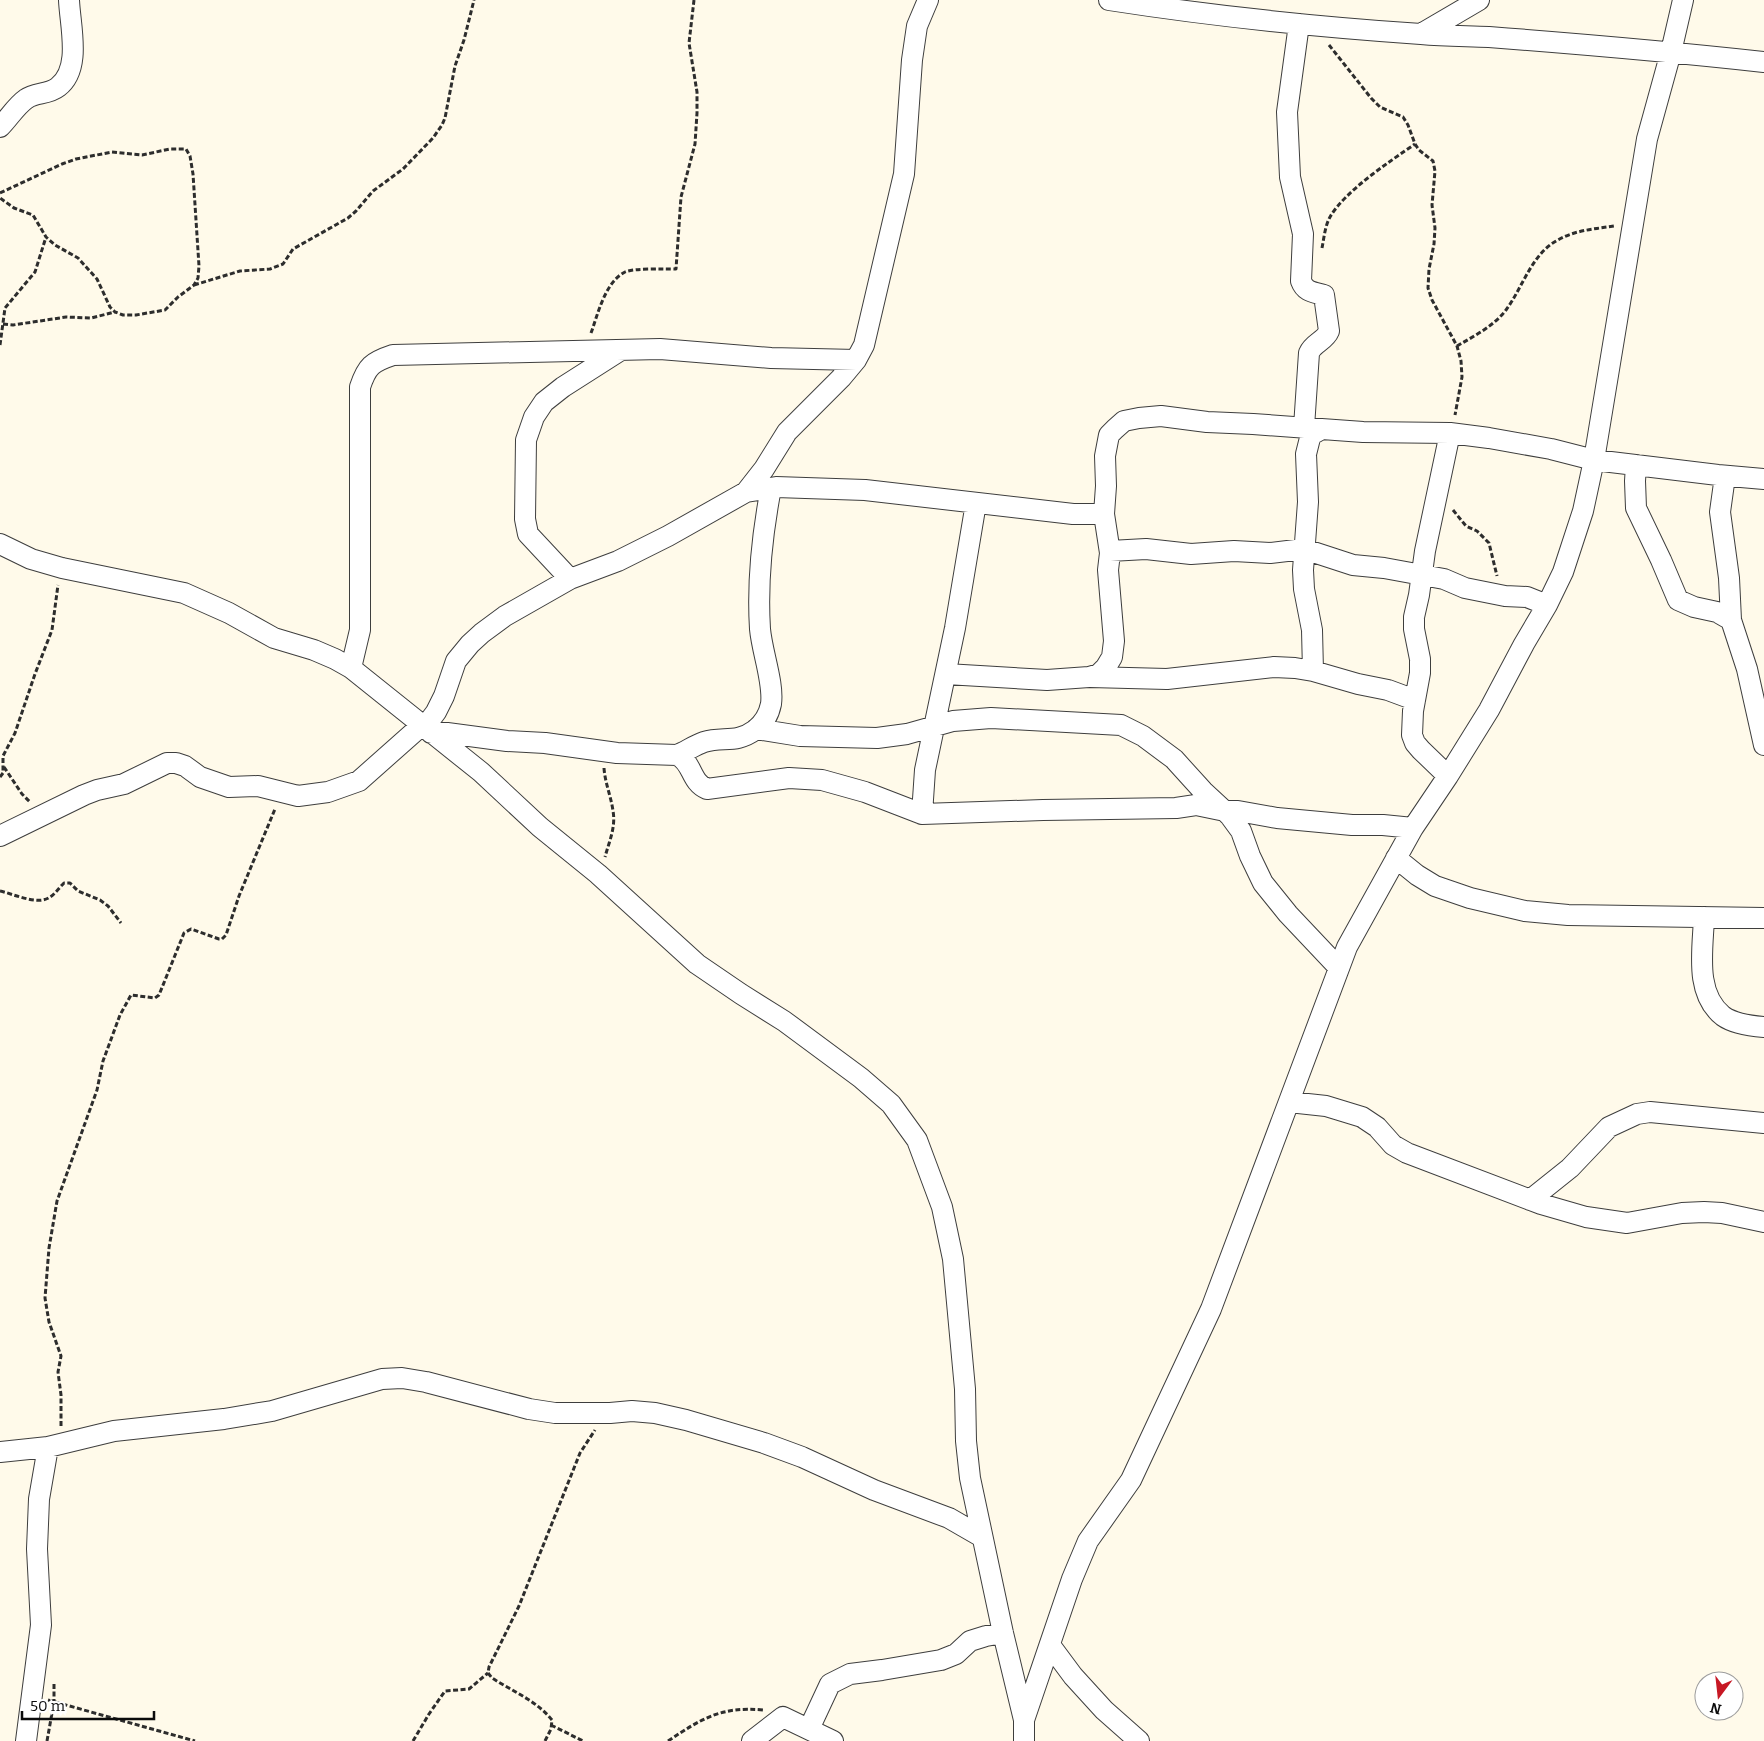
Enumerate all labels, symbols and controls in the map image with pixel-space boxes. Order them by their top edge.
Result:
north arrow [1694,1671,1744,1721]
scale bar [22,1688,155,1720]
text: 50 m [30,1697,66,1715]
text: N [1708,1698,1723,1718]

